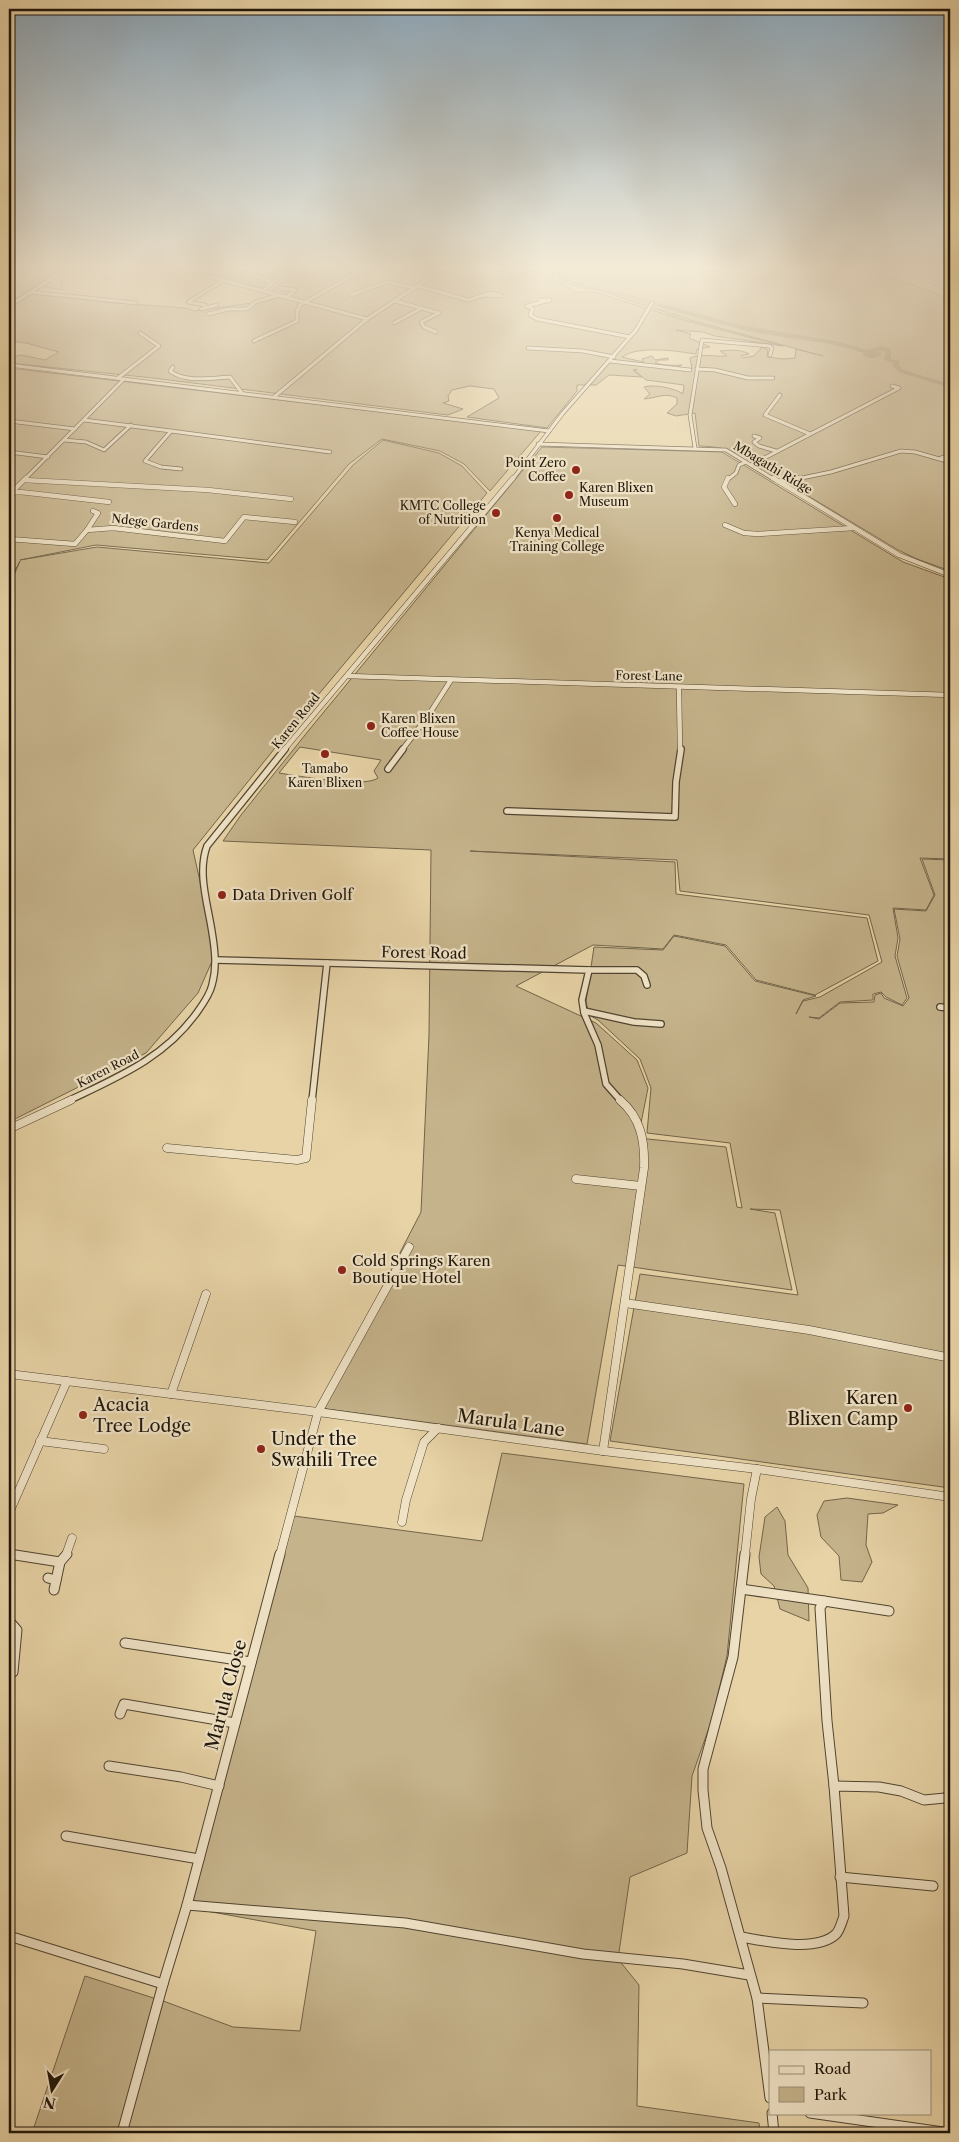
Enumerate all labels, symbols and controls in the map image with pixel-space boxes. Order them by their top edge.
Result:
street label: Mbagathi Ridge [731,438,816,497]
place label: Point Zero Coffee [505,455,566,484]
marker: Point Zero Coffee [570,464,582,476]
place label: Karen Blixen Museum [579,480,654,509]
marker: Karen Blixen Museum [563,489,575,501]
place label: KMTC College of Nutrition [400,498,486,527]
marker: KMTC College of Nutrition [490,507,502,519]
street label: Ndege Gardens [111,510,199,535]
marker: Kenya Medical Training College [551,512,563,524]
place label: Kenya Medical Training College [510,525,605,554]
street label: Forest Lane [615,667,683,684]
street label: Karen Road [268,689,323,752]
place label: Karen Blixen Coffee House [381,711,459,740]
marker: Karen Blixen Coffee House [365,720,377,732]
marker: Tamabo Karen Blixen [319,748,331,760]
place label: Tamabo Karen Blixen [288,761,363,790]
place label: Data Driven Golf [232,885,354,904]
marker: Data Driven Golf [216,889,228,901]
street label: Forest Road [381,942,467,963]
street label: Karen Road [74,1046,142,1091]
place label: Cold Springs Karen Boutique Hotel [352,1251,491,1287]
marker: Cold Springs Karen Boutique Hotel [336,1264,348,1276]
place label: Karen Blixen Camp [787,1387,898,1430]
place label: Acacia Tree Lodge [92,1394,191,1437]
marker: Karen Blixen Camp [902,1402,914,1414]
street label: Marula Lane [456,1405,566,1441]
marker: Acacia Tree Lodge [77,1409,89,1421]
place label: Under the Swahili Tree [271,1428,377,1471]
marker: Under the Swahili Tree [255,1443,267,1455]
street label: Marula Close [201,1637,251,1753]
legend [769,2050,932,2114]
text: Road [814,2059,851,2078]
north arrow [28,2064,78,2114]
text: Park [814,2085,848,2104]
text: N [42,2093,57,2113]

